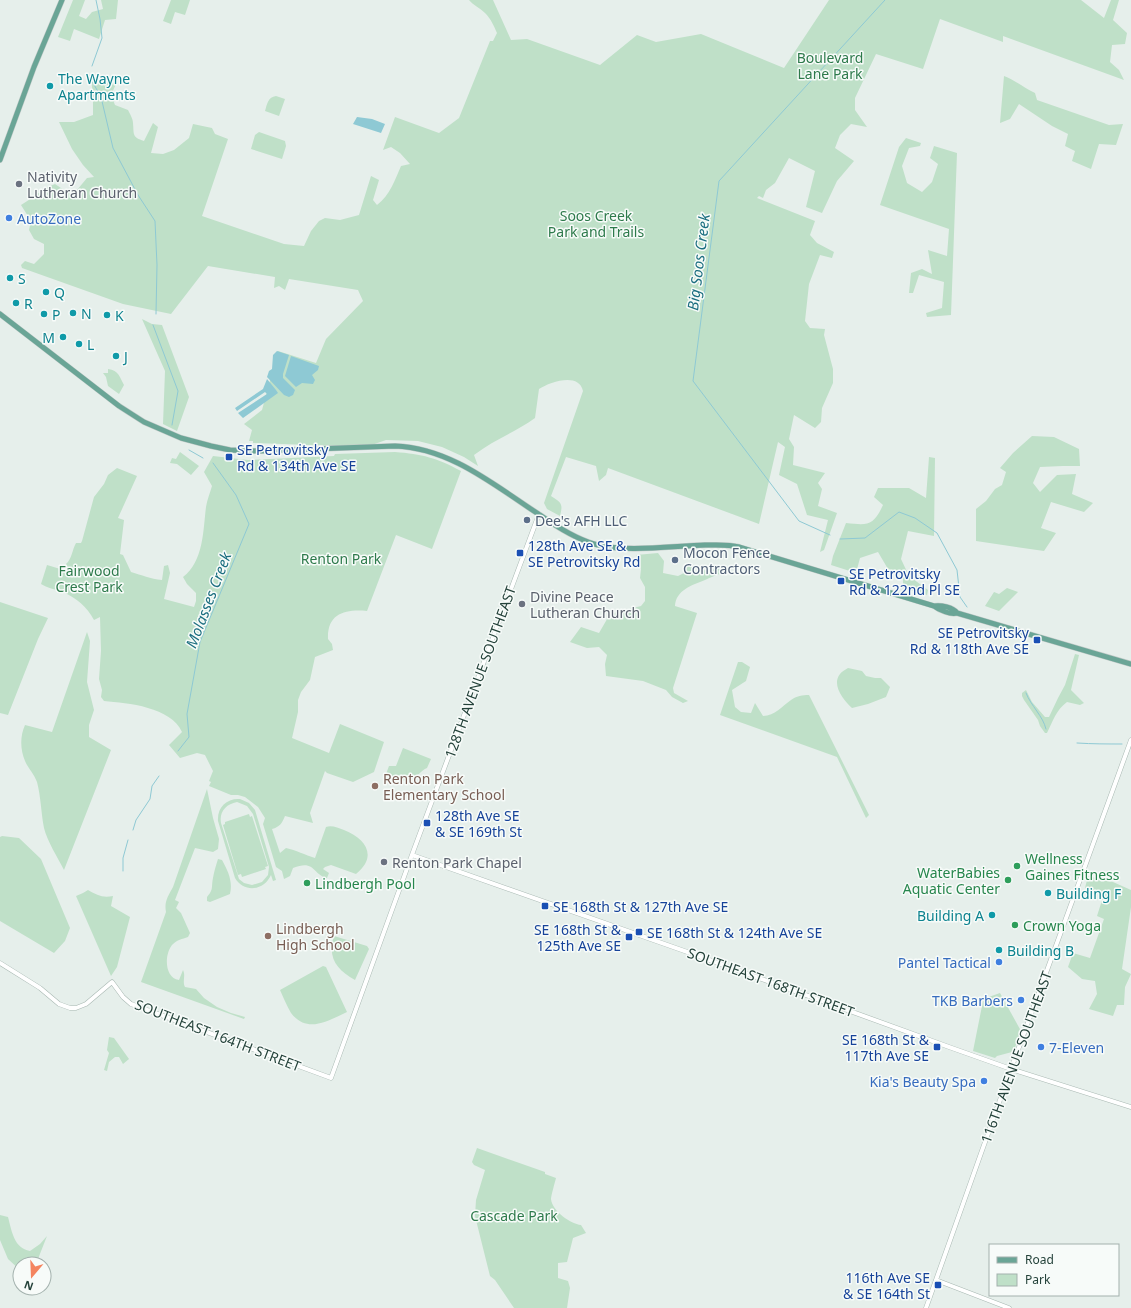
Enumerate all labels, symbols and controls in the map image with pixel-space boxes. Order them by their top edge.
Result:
park label: Boulevard Lane Park [797,48,863,83]
place label: The Wayne Apartments [58,69,136,104]
marker: The Wayne Apartments [45,81,55,91]
place label: Nativity Lutheran Church [27,167,137,202]
marker: Nativity Lutheran Church [14,179,24,189]
park label: Soos Creek Park and Trails [548,206,644,241]
place label: AutoZone [17,209,81,228]
water label: Big Soos Creek [682,212,714,311]
marker: AutoZone [4,213,14,223]
place label: S [18,269,26,288]
marker: S [5,273,15,283]
place label: Q [54,283,65,302]
marker: Q [41,287,51,297]
place label: R [24,294,33,313]
marker: R [11,298,21,308]
place label: N [81,304,92,323]
place label: P [52,305,60,324]
place label: K [115,306,124,325]
marker: N [68,308,78,318]
marker: P [39,309,49,319]
marker: K [102,310,112,320]
place label: M [42,328,55,347]
marker: M [58,332,68,342]
place label: L [87,335,94,354]
marker: L [74,339,84,349]
place label: J [122,347,128,366]
marker: J [111,351,121,361]
place label: SE Petrovitsky Rd & 134th Ave SE [237,440,356,475]
marker: SE Petrovitsky Rd & 134th Ave SE [224,452,234,462]
place label: Dee's AFH LLC [535,511,628,530]
marker: Dee's AFH LLC [522,515,532,525]
place label: 128th Ave SE & SE Petrovitsky Rd [528,536,640,571]
place label: Mocon Fence Contractors [683,543,770,578]
marker: 128th Ave SE & SE Petrovitsky Rd [515,548,525,558]
water label: Molasses Creek [181,549,236,651]
park label: Renton Park [301,549,382,568]
marker: Mocon Fence Contractors [670,555,680,565]
park label: Fairwood Crest Park [55,561,123,596]
place label: SE Petrovitsky Rd & 122nd Pl SE [849,564,960,599]
marker: SE Petrovitsky Rd & 122nd Pl SE [836,576,846,586]
street label: 128TH AVENUE SOUTHEAST [440,583,520,761]
place label: Divine Peace Lutheran Church [530,587,640,622]
marker: Divine Peace Lutheran Church [517,599,527,609]
place label: SE Petrovitsky Rd & 118th Ave SE [910,623,1030,658]
marker: SE Petrovitsky Rd & 118th Ave SE [1032,635,1042,645]
place label: Renton Park Elementary School [383,769,505,804]
marker: Renton Park Elementary School [370,781,380,791]
place label: 128th Ave SE & SE 169th St [435,806,522,841]
marker: 128th Ave SE & SE 169th St [422,818,432,828]
place label: Wellness Gaines Fitness [1025,849,1120,884]
place label: Renton Park Chapel [392,853,522,872]
marker: Renton Park Chapel [379,857,389,867]
marker: Wellness Gaines Fitness [1012,861,1022,871]
place label: WaterBabies Aquatic Center [903,863,1000,898]
place label: Lindbergh Pool [315,874,415,893]
marker: WaterBabies Aquatic Center [1003,875,1013,885]
marker: Lindbergh Pool [302,878,312,888]
place label: Building F [1056,884,1121,903]
marker: Building F [1043,888,1053,898]
place label: SE 168th St & 127th Ave SE [553,897,728,916]
marker: SE 168th St & 127th Ave SE [540,901,550,911]
place label: Building A [917,906,984,925]
marker: Building A [987,910,997,920]
place label: Crown Yoga [1023,916,1101,935]
place label: Lindbergh High School [276,919,355,954]
place label: SE 168th St & 125th Ave SE [534,920,622,955]
marker: Crown Yoga [1010,920,1020,930]
place label: SE 168th St & 124th Ave SE [647,923,822,942]
marker: SE 168th St & 124th Ave SE [634,927,644,937]
marker: Lindbergh High School [263,931,273,941]
marker: SE 168th St & 125th Ave SE [624,932,634,942]
place label: Building B [1007,941,1074,960]
street label: SOUTHEAST 168TH STREET [685,943,857,1021]
marker: Building B [994,945,1004,955]
place label: Pantel Tactical [898,953,991,972]
marker: Pantel Tactical [994,957,1004,967]
street label: 116TH AVENUE SOUTHEAST [976,968,1056,1146]
place label: TKB Barbers [932,991,1013,1010]
street label: SOUTHEAST 164TH STREET [132,995,304,1076]
marker: TKB Barbers [1016,995,1026,1005]
place label: SE 168th St & 117th Ave SE [842,1030,930,1065]
place label: 7-Eleven [1049,1038,1104,1057]
marker: SE 168th St & 117th Ave SE [932,1042,942,1052]
marker: 7-Eleven [1036,1042,1046,1052]
place label: Kia's Beauty Spa [869,1072,976,1091]
marker: Kia's Beauty Spa [979,1076,989,1086]
park label: Cascade Park [470,1206,558,1225]
legend [989,1244,1119,1296]
text: Road [1025,1251,1054,1268]
north arrow [12,1256,52,1296]
place label: 116th Ave SE & SE 164th St [843,1268,930,1303]
text: Park [1025,1271,1051,1288]
text: N [22,1277,35,1294]
marker: 116th Ave SE & SE 164th St [933,1280,943,1290]

